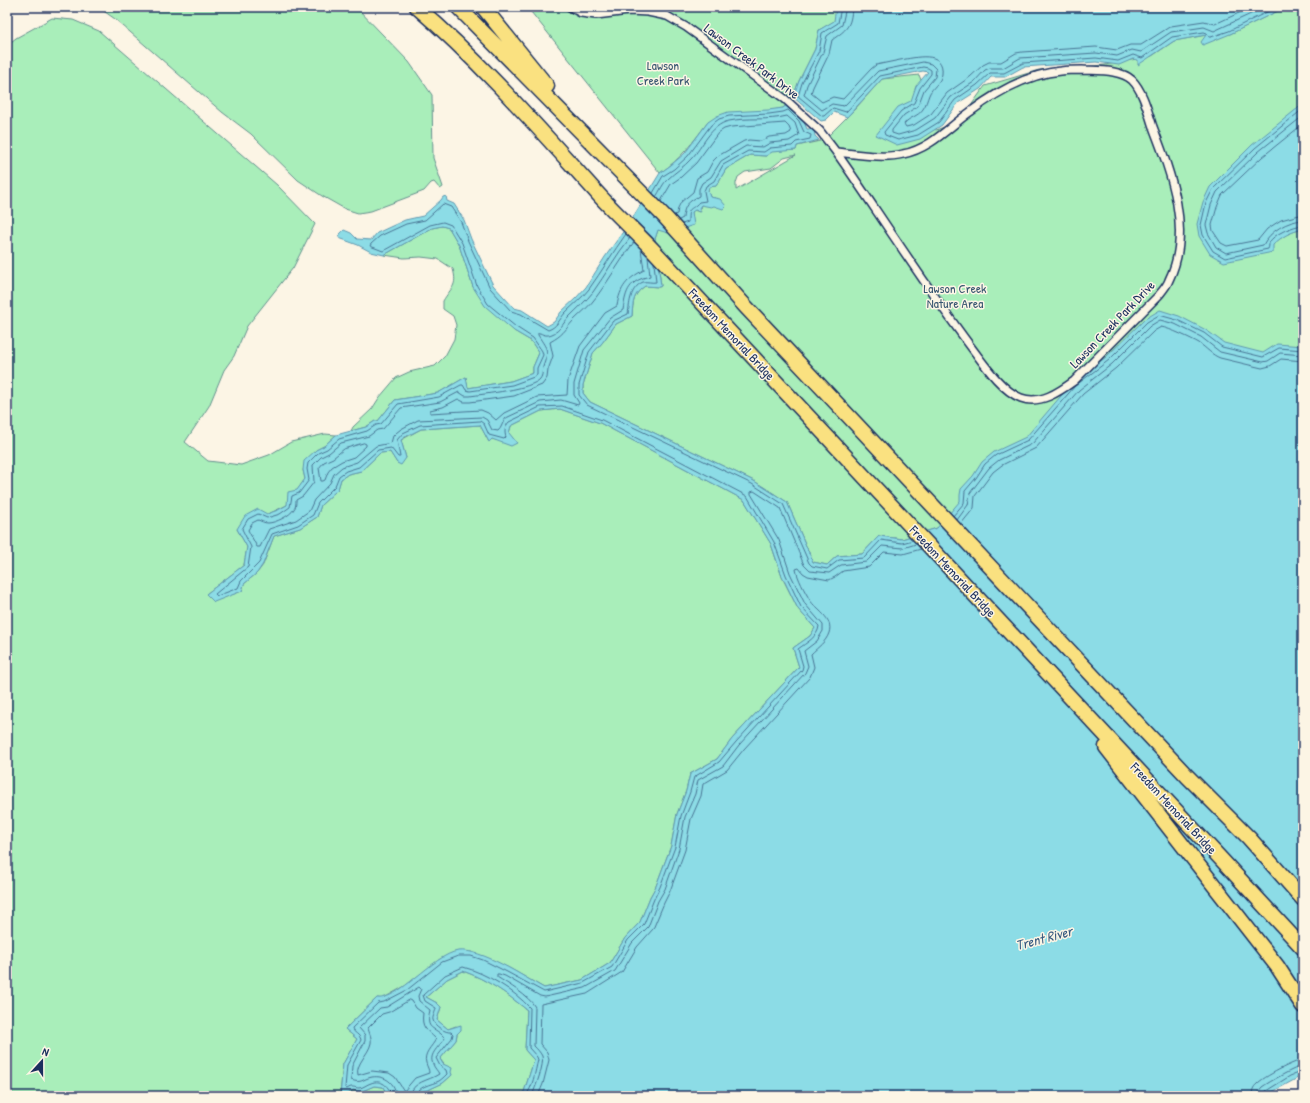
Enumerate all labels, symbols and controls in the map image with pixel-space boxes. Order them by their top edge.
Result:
street label: Lawson Creek Park Drive [701,19,803,103]
park label: Lawson Creek Park [637,56,690,89]
street label: Lawson Creek Park Drive [1066,276,1158,372]
park label: Lawson Creek Nature Area [924,279,987,312]
street label: Freedom Memorial Bridge [684,283,779,384]
street label: Freedom Memorial Bridge [905,520,1000,621]
street label: Freedom Memorial Bridge [1126,757,1221,858]
water label: Trent River [1013,920,1076,954]
north arrow [22,1041,62,1081]
text: N [40,1044,51,1059]

